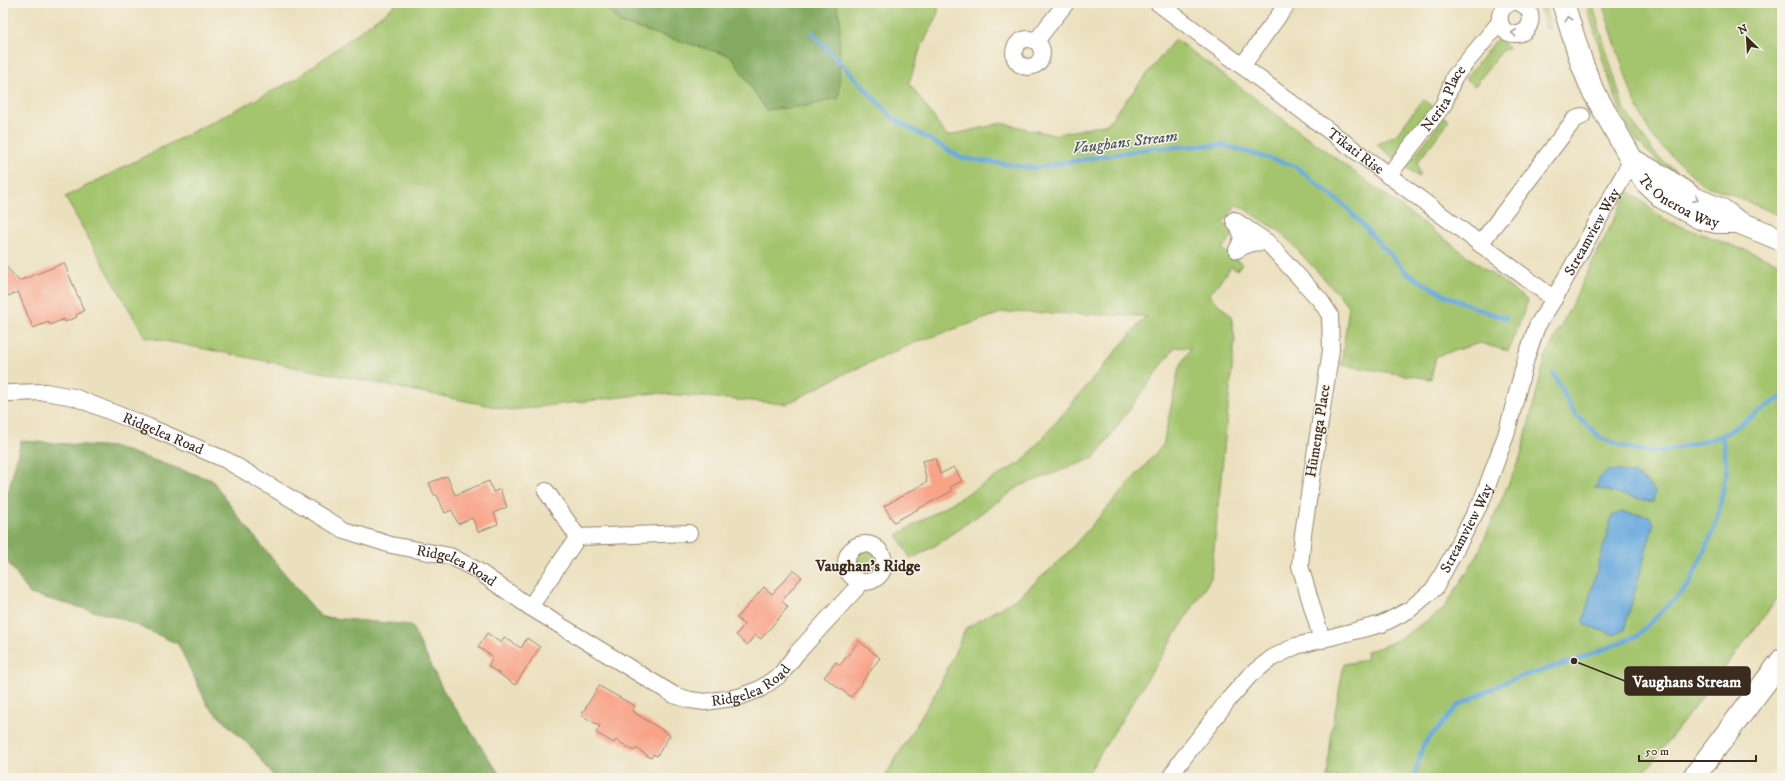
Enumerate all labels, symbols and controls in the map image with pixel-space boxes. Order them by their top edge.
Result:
one-way arrow [1564,16,1573,23]
north arrow [1727,18,1767,58]
text: N [1736,22,1750,38]
one-way arrow [1510,28,1517,37]
street label: Nerita Place [1417,61,1470,135]
street label: Tīkati Rise [1324,123,1388,178]
water label: Vaughans Stream [1071,126,1179,158]
street label: Te Oneroa Way [1634,170,1722,232]
street label: Streamview Way [1560,184,1624,279]
one-way arrow [1692,194,1700,202]
street label: Hūmenga Place [1301,383,1335,479]
street label: Ridgelea Road [120,408,207,459]
street label: Streamview Way [1435,480,1497,576]
street label: Ridgelea Road [415,540,501,591]
district label: Vaughan's Ridge [815,556,921,576]
street label: Ridgelea Road [710,660,795,710]
callout: Vaughans Stream [1625,667,1750,695]
text: Vaughans Stream [1632,672,1741,692]
scale bar [1639,737,1756,763]
text: 50 m [1645,744,1669,759]

